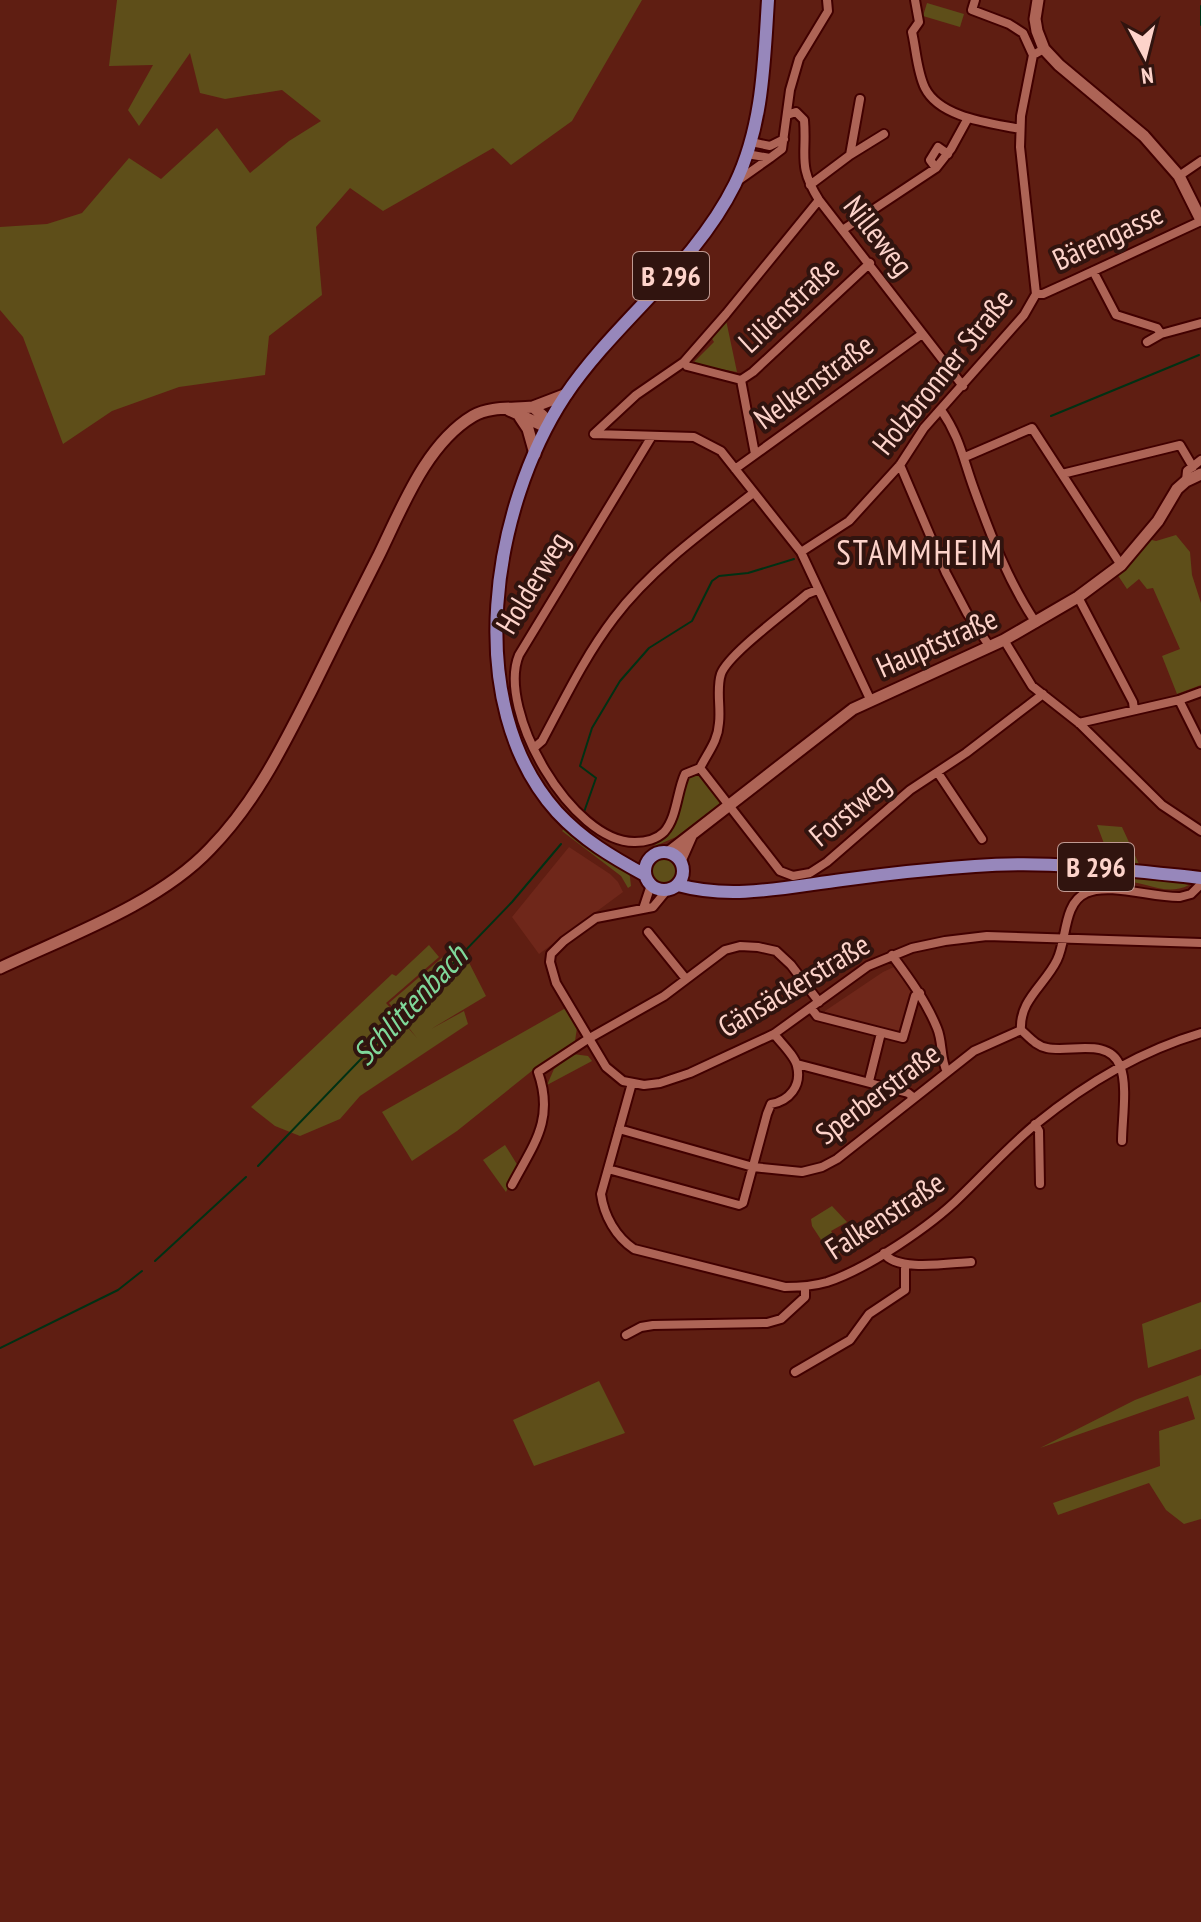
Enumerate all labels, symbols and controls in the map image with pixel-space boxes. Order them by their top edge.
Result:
north arrow [1105,16,1185,96]
text: N [1140,61,1155,90]
street label: Nilleweg [836,187,923,283]
street label: Bärengasse [1046,193,1169,278]
street label: Lilienstraße [729,247,846,360]
road number: B 296 [633,252,709,300]
street label: Holzbronner Straße [863,280,1021,462]
street label: Nelkenstraße [746,324,880,437]
street label: Holderweg [486,524,577,640]
district label: STAMMHEIM [836,530,1004,574]
street label: Hauptstraße [870,598,1003,685]
street label: Forstweg [800,764,898,854]
road number: B 296 [1058,843,1134,891]
street label: Gänsäckerstraße [710,924,876,1045]
water label: Schlittenbach [343,934,477,1074]
street label: Sperberstraße [807,1033,947,1152]
street label: Falkenstraße [817,1162,951,1268]

